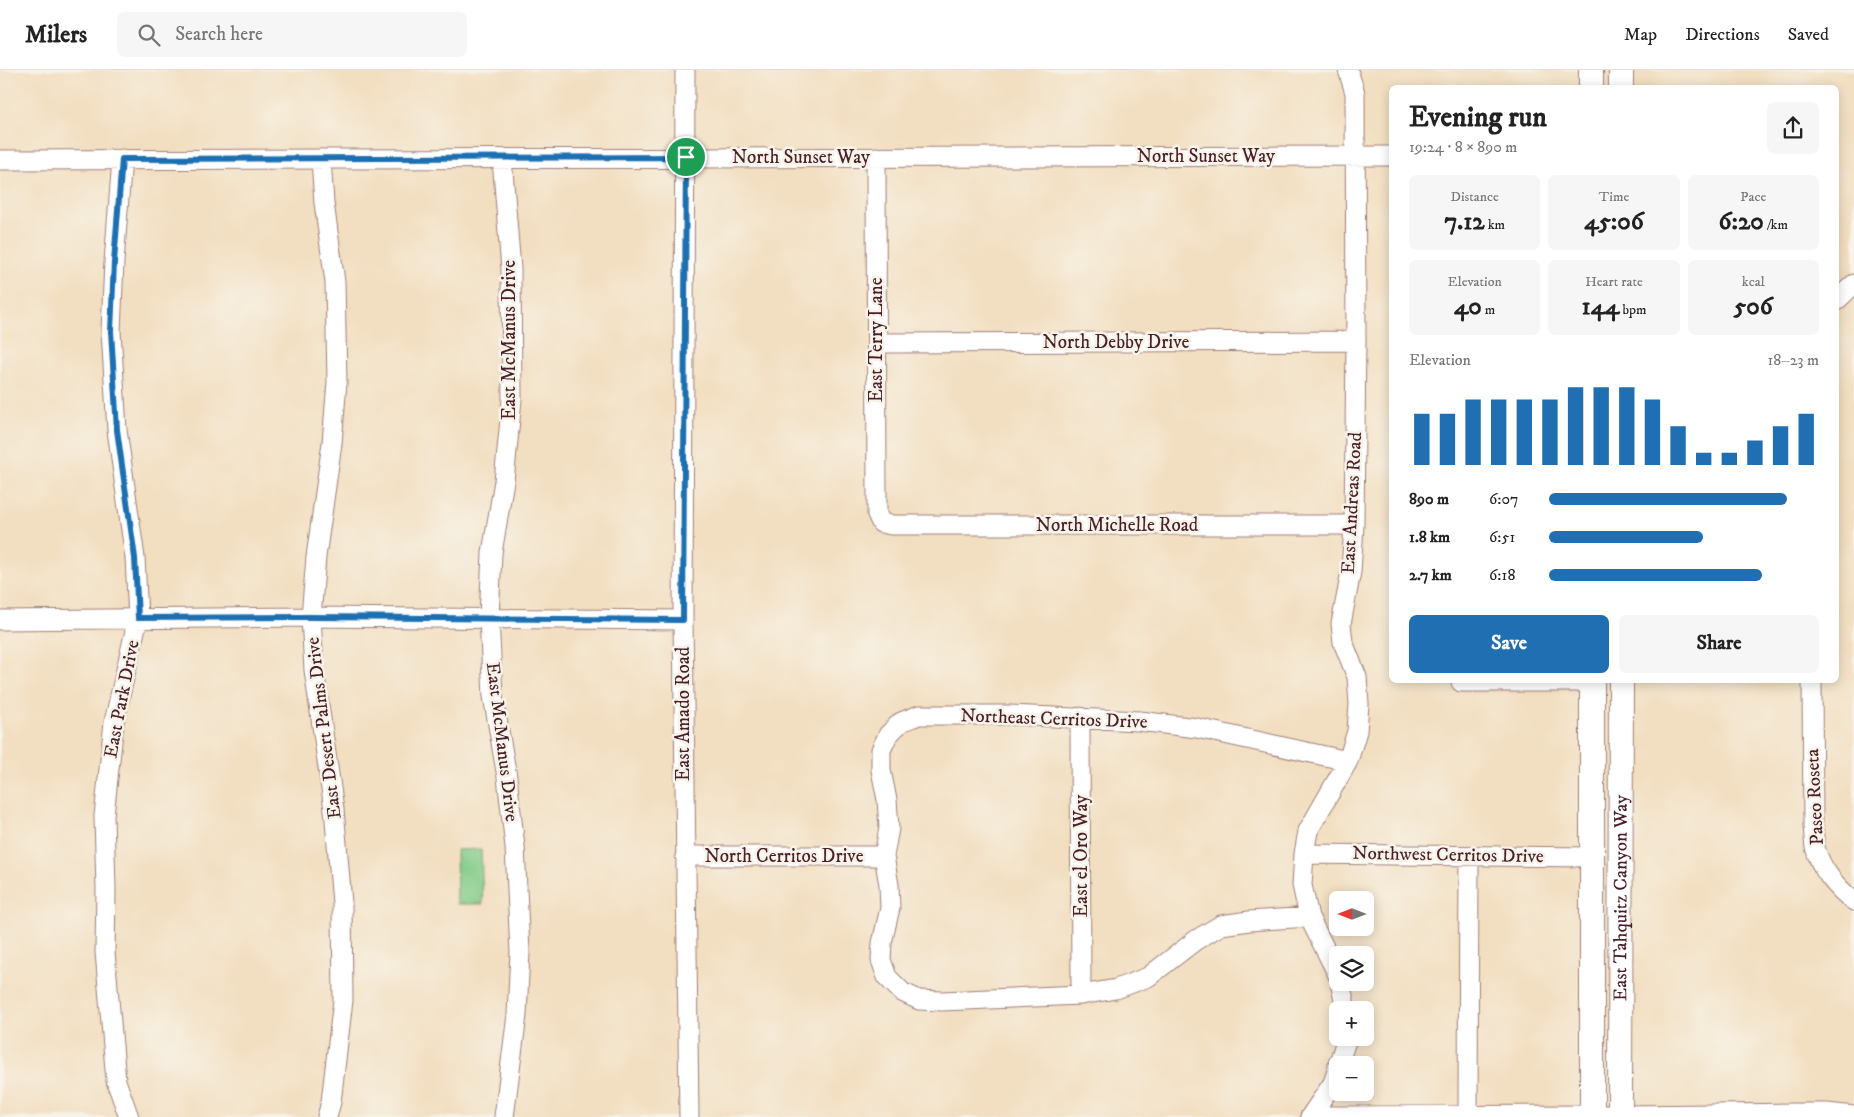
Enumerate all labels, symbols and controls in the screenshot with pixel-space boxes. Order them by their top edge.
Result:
search box [117,12,467,57]
text: Milers [25,20,87,50]
icon: search [135,21,163,49]
text: Search here [175,23,263,46]
text: Map [1624,24,1657,46]
text: Directions [1685,24,1760,46]
text: Saved [1788,24,1829,46]
text: Evening run [1409,100,1547,135]
button: share [1767,102,1819,154]
pin [665,136,707,178]
text: 19:24 · 8 × 890 m [1409,137,1517,157]
icon: arrive [672,143,700,171]
street label: North Sunset Way [1137,145,1276,168]
street label: North Sunset Way [732,146,871,169]
text: Distance [1451,188,1499,206]
text: Time [1599,188,1629,206]
text: Pace [1740,188,1766,206]
text: 7.12 [1444,206,1485,237]
text: 45:06 [1584,206,1644,237]
text: 6:20 [1719,206,1764,237]
text: km [1485,216,1505,234]
text: /km [1764,216,1788,234]
street label: East McManus Drive [498,260,521,420]
text: Elevation [1448,273,1502,291]
text: Heart rate [1585,273,1643,291]
text: kcal [1742,273,1765,291]
street label: East Terry Lane [865,277,888,403]
text: 40 [1454,291,1482,322]
text: 144 [1581,291,1619,322]
text: 506 [1734,291,1773,322]
text: m [1482,301,1495,319]
text: bpm [1619,301,1647,319]
street label: North Debby Drive [1043,331,1190,354]
text: Elevation [1409,350,1471,370]
text: 18–23 m [1767,350,1819,370]
street label: East Andreas Road [1337,431,1367,575]
text: 890 m [1409,489,1449,509]
text: 6:07 [1489,489,1519,509]
street label: North Michelle Road [1036,514,1199,537]
text: 1.8 km [1409,527,1450,547]
text: 6:51 [1489,527,1515,547]
text: 2.7 km [1409,565,1452,585]
text: 6:18 [1489,565,1515,585]
button: Save [1409,615,1609,673]
button: Share [1619,615,1819,673]
street label: East Desert Palms Drive [301,636,347,820]
street label: East Park Drive [99,638,145,760]
street label: East Amado Road [672,646,695,781]
street label: East McManus Drive [481,661,523,823]
street label: Northeast Cerritos Drive [960,704,1148,734]
street label: Paseo Roseta [1801,748,1829,846]
street label: East el Oro Way [1070,794,1093,917]
street label: East Tahquitz Canyon Way [1609,794,1633,1001]
street label: Northwest Cerritos Drive [1352,842,1544,868]
street label: North Cerritos Drive [704,845,864,868]
north arrow [1329,891,1374,936]
map controls [1329,891,1374,1101]
button: layers [1329,946,1374,991]
button: + [1329,1001,1374,1046]
button: − [1329,1056,1374,1101]

